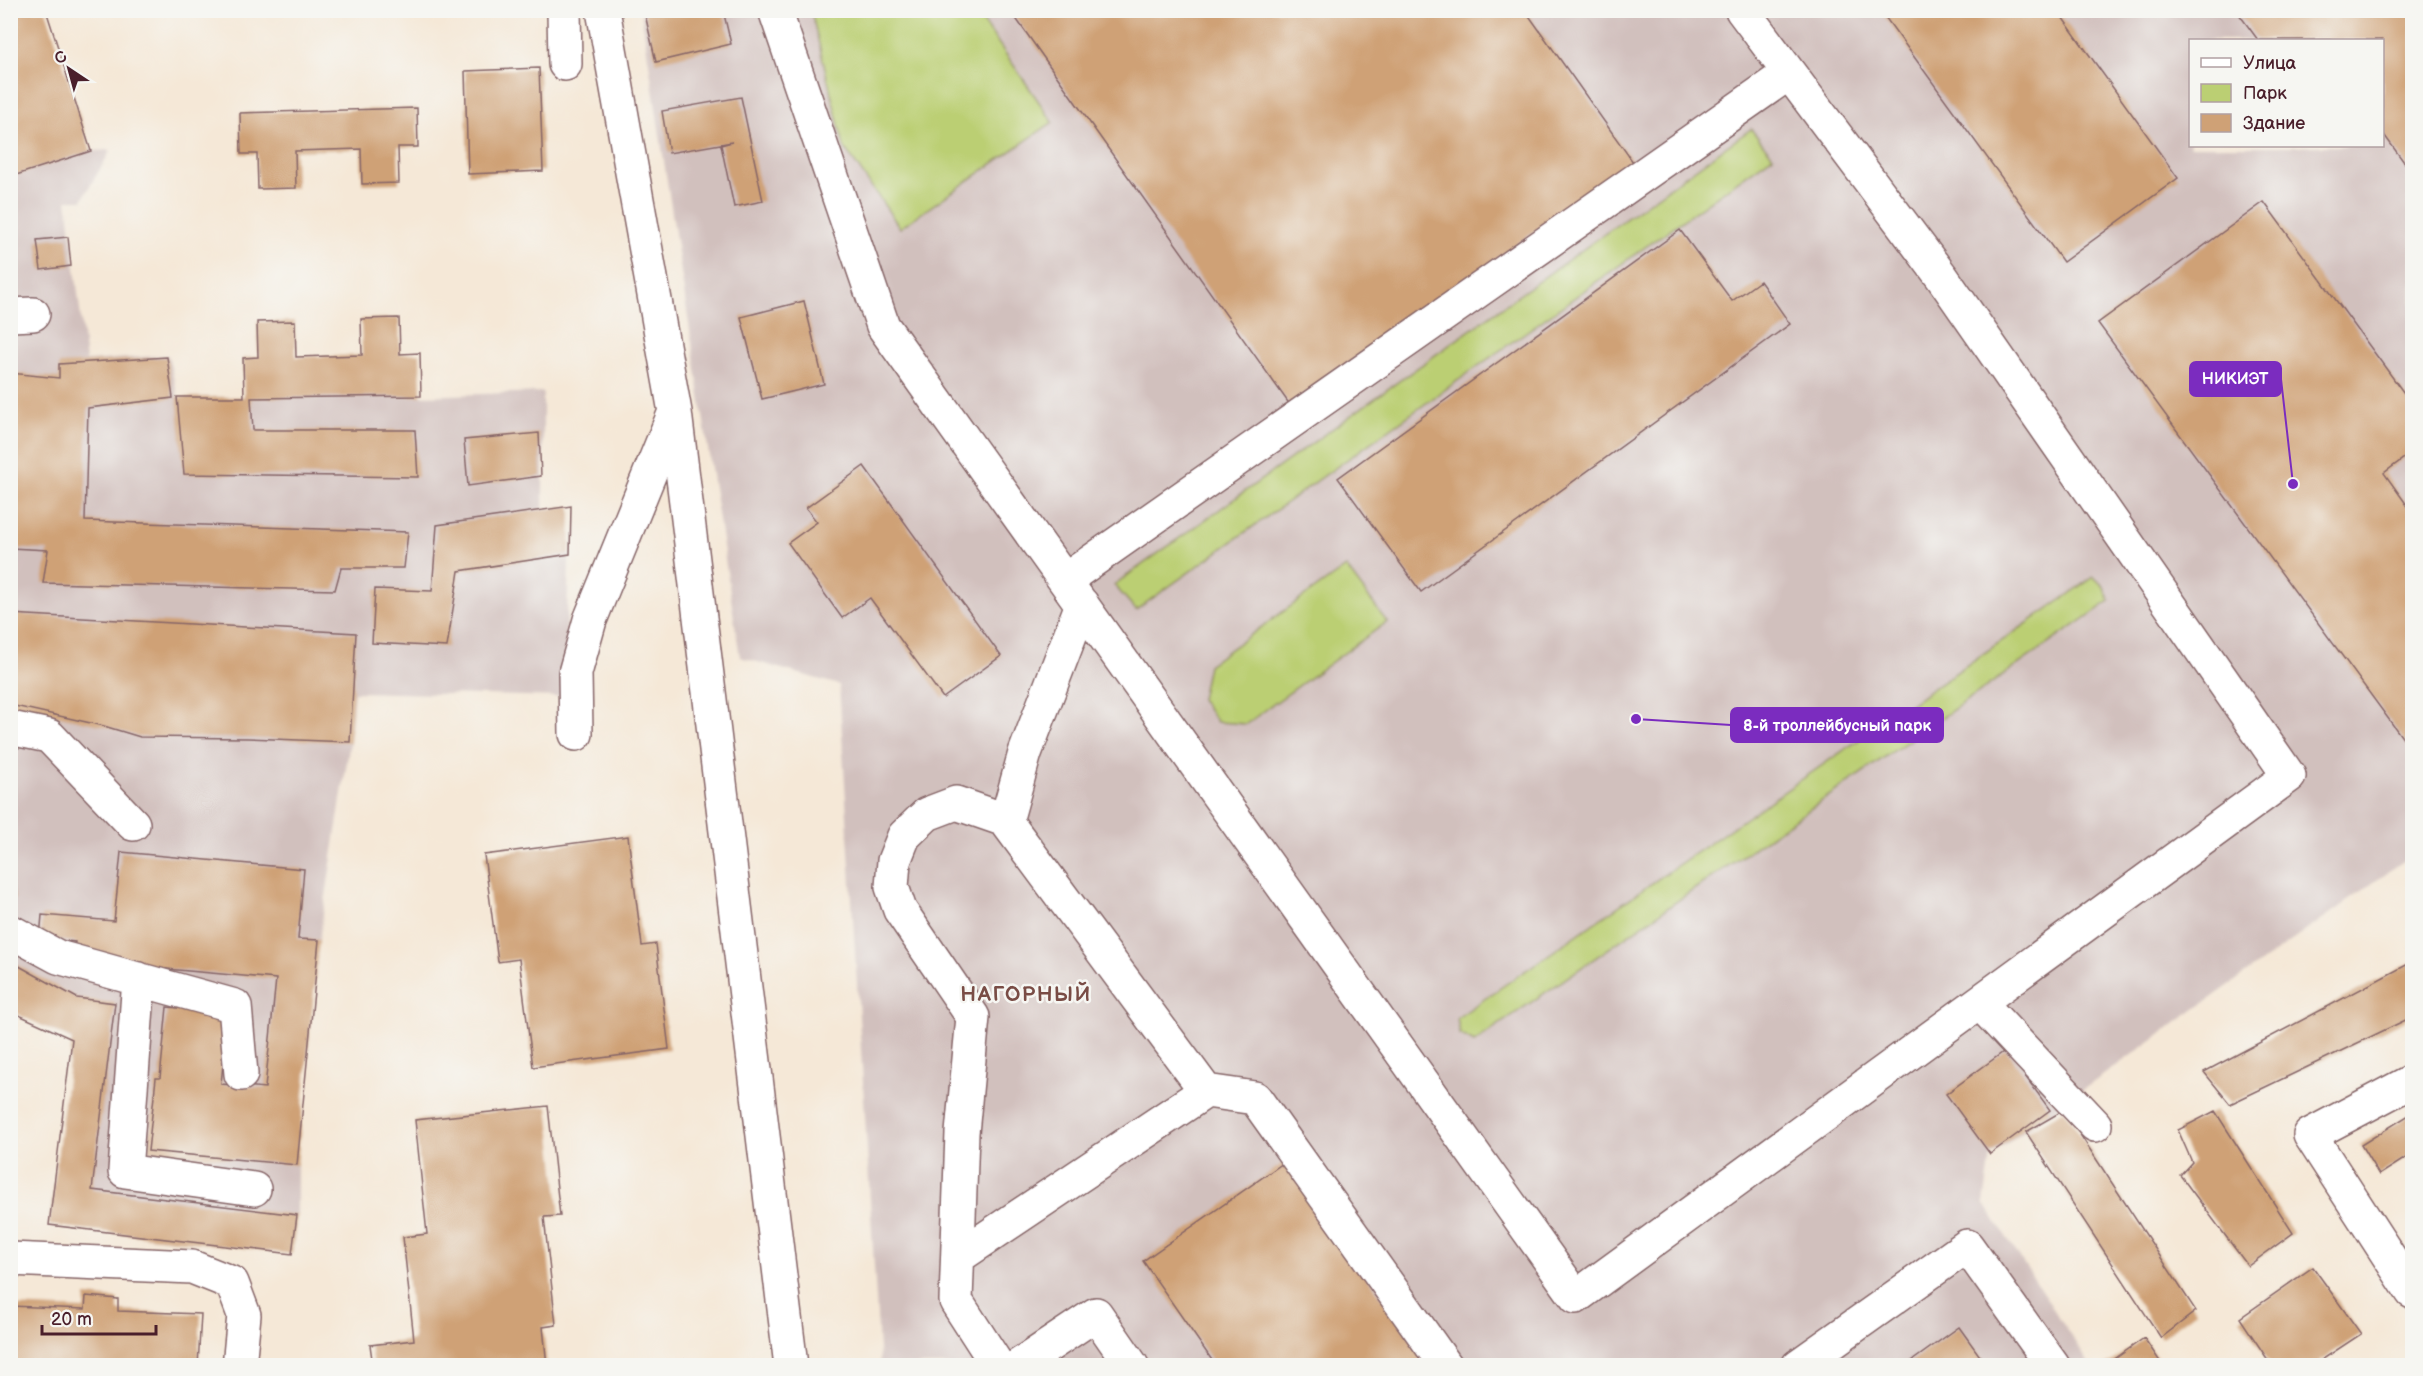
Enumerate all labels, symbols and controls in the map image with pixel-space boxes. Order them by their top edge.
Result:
north arrow [39,39,99,99]
legend [2189,39,2384,147]
text: С [51,47,71,69]
text: Улица [2243,53,2297,74]
text: Парк [2243,83,2287,104]
text: Здание [2243,113,2305,134]
callout: НИКИЭТ [2190,362,2281,396]
text: НИКИЭТ [2202,370,2269,389]
callout: 8-й троллейбусный парк [1731,708,1943,742]
text: 8-й троллейбусный парк [1743,717,1931,736]
district label: НАГОРНЫЙ [960,981,1092,1007]
scale bar [42,1298,156,1336]
text: 20 m [51,1309,92,1330]

